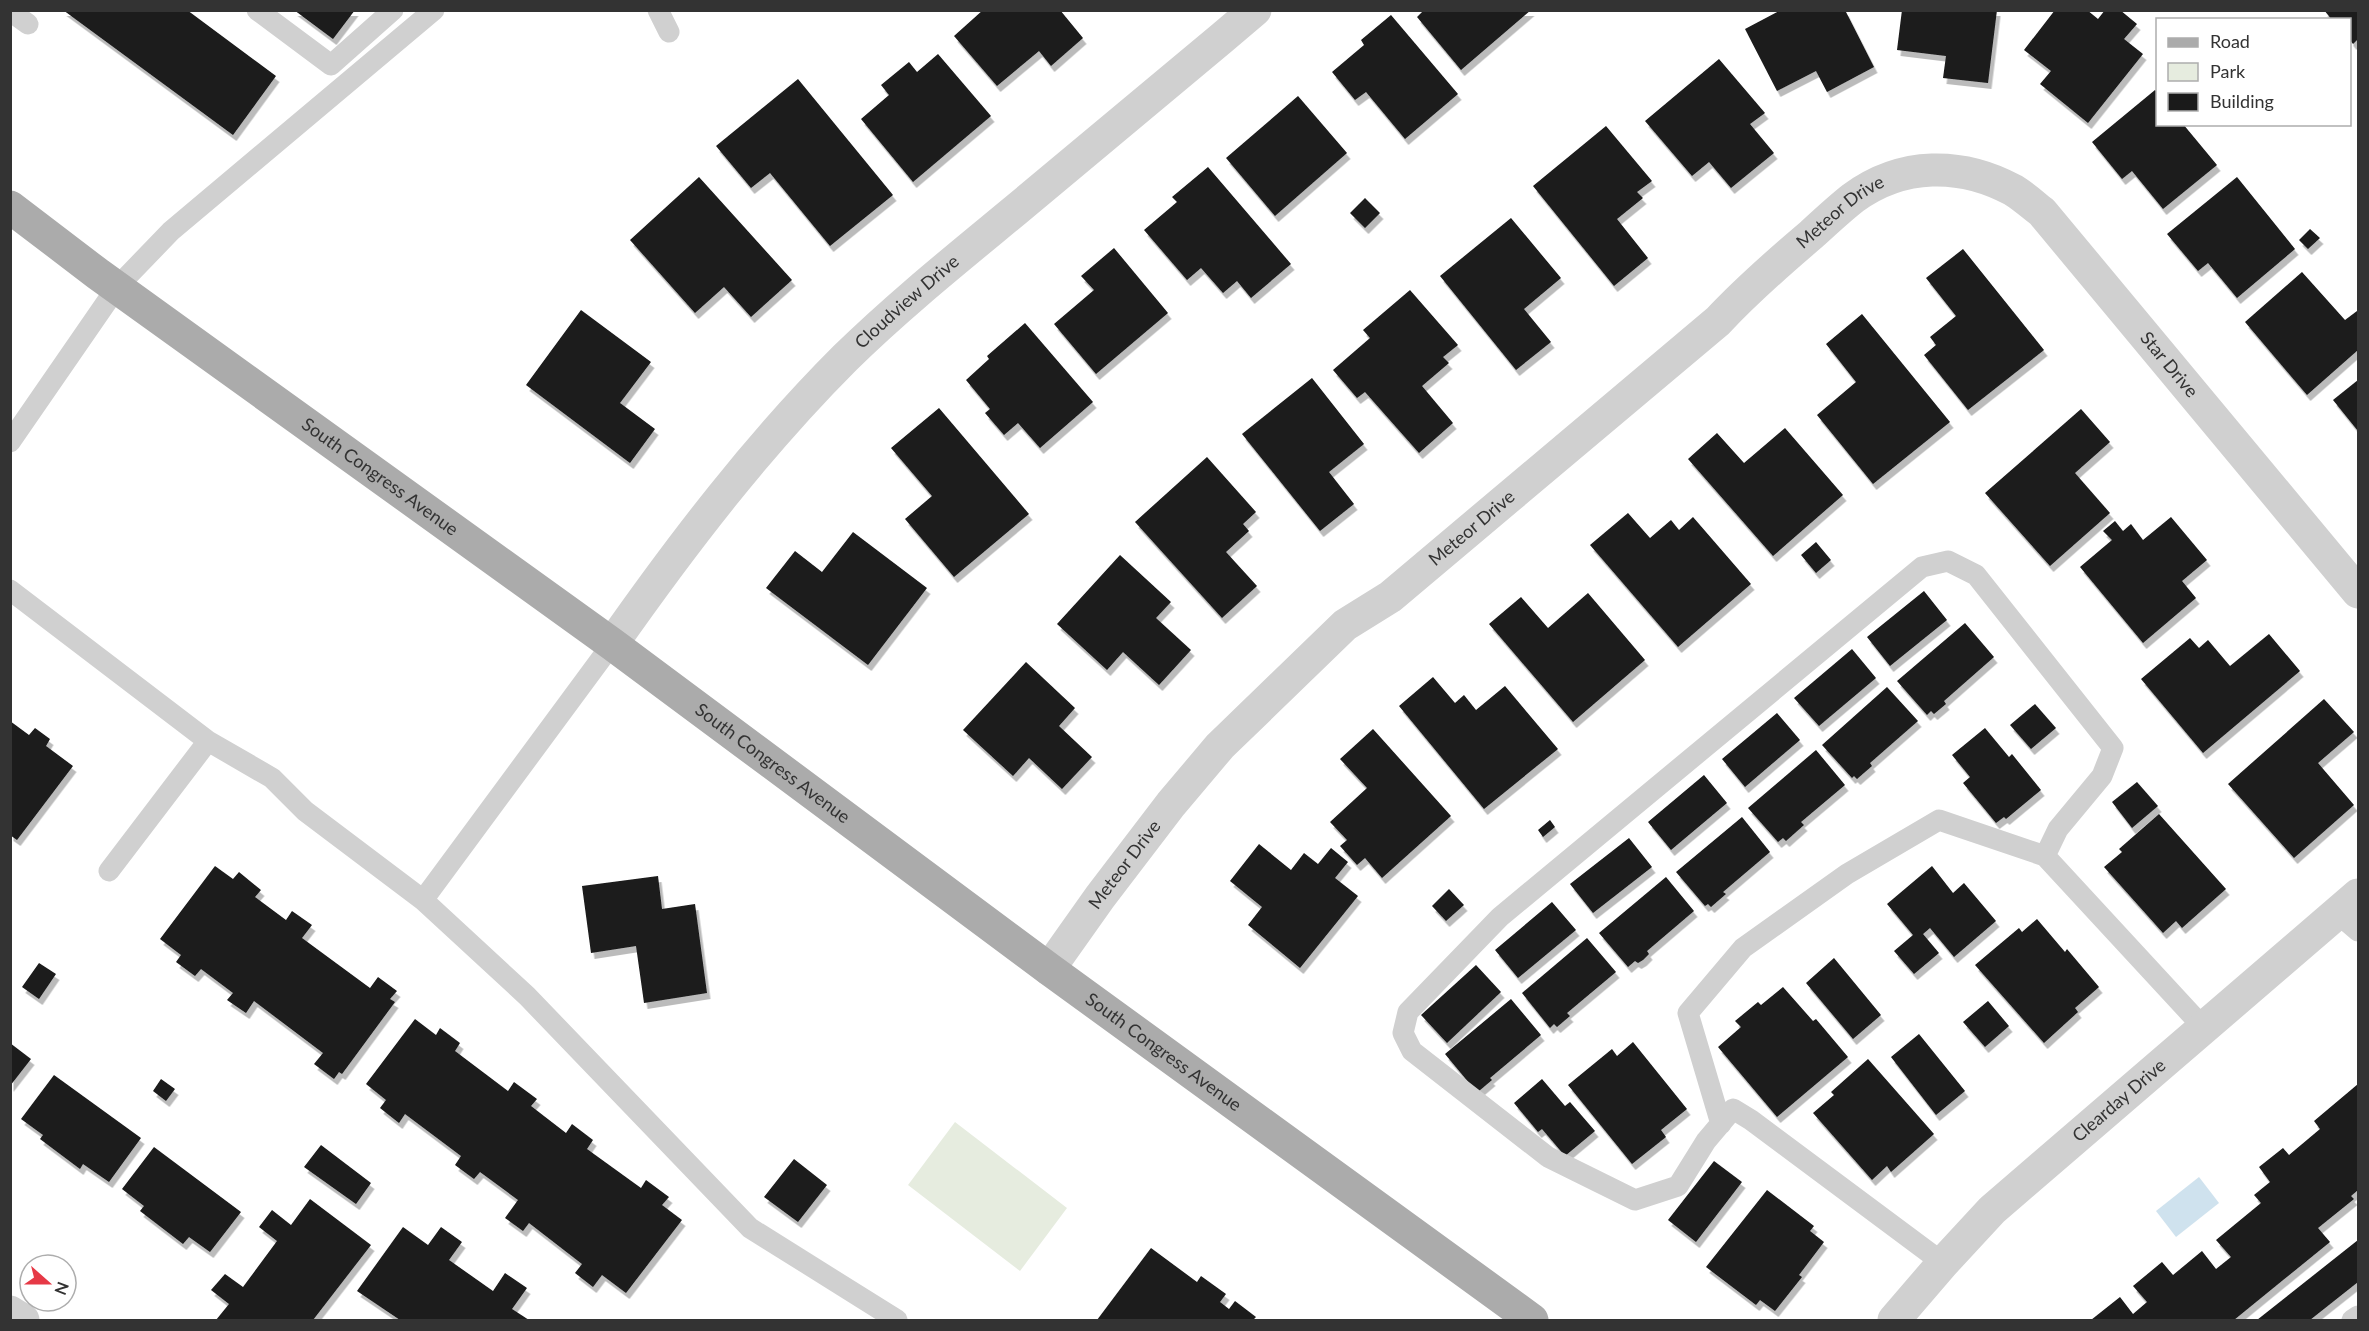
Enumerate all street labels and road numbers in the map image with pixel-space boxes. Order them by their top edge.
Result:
street label: Meteor Drive [1791,170,1887,253]
street label: Cloudview Drive [850,250,963,353]
street label: Star Drive [2136,327,2203,401]
street label: South Congress Avenue [298,412,463,540]
street label: Meteor Drive [1424,485,1519,570]
street label: South Congress Avenue [691,698,855,827]
street label: Meteor Drive [1083,815,1165,913]
street label: South Congress Avenue [1082,987,1246,1115]
street label: Clearday Drive [2067,1054,2170,1146]

